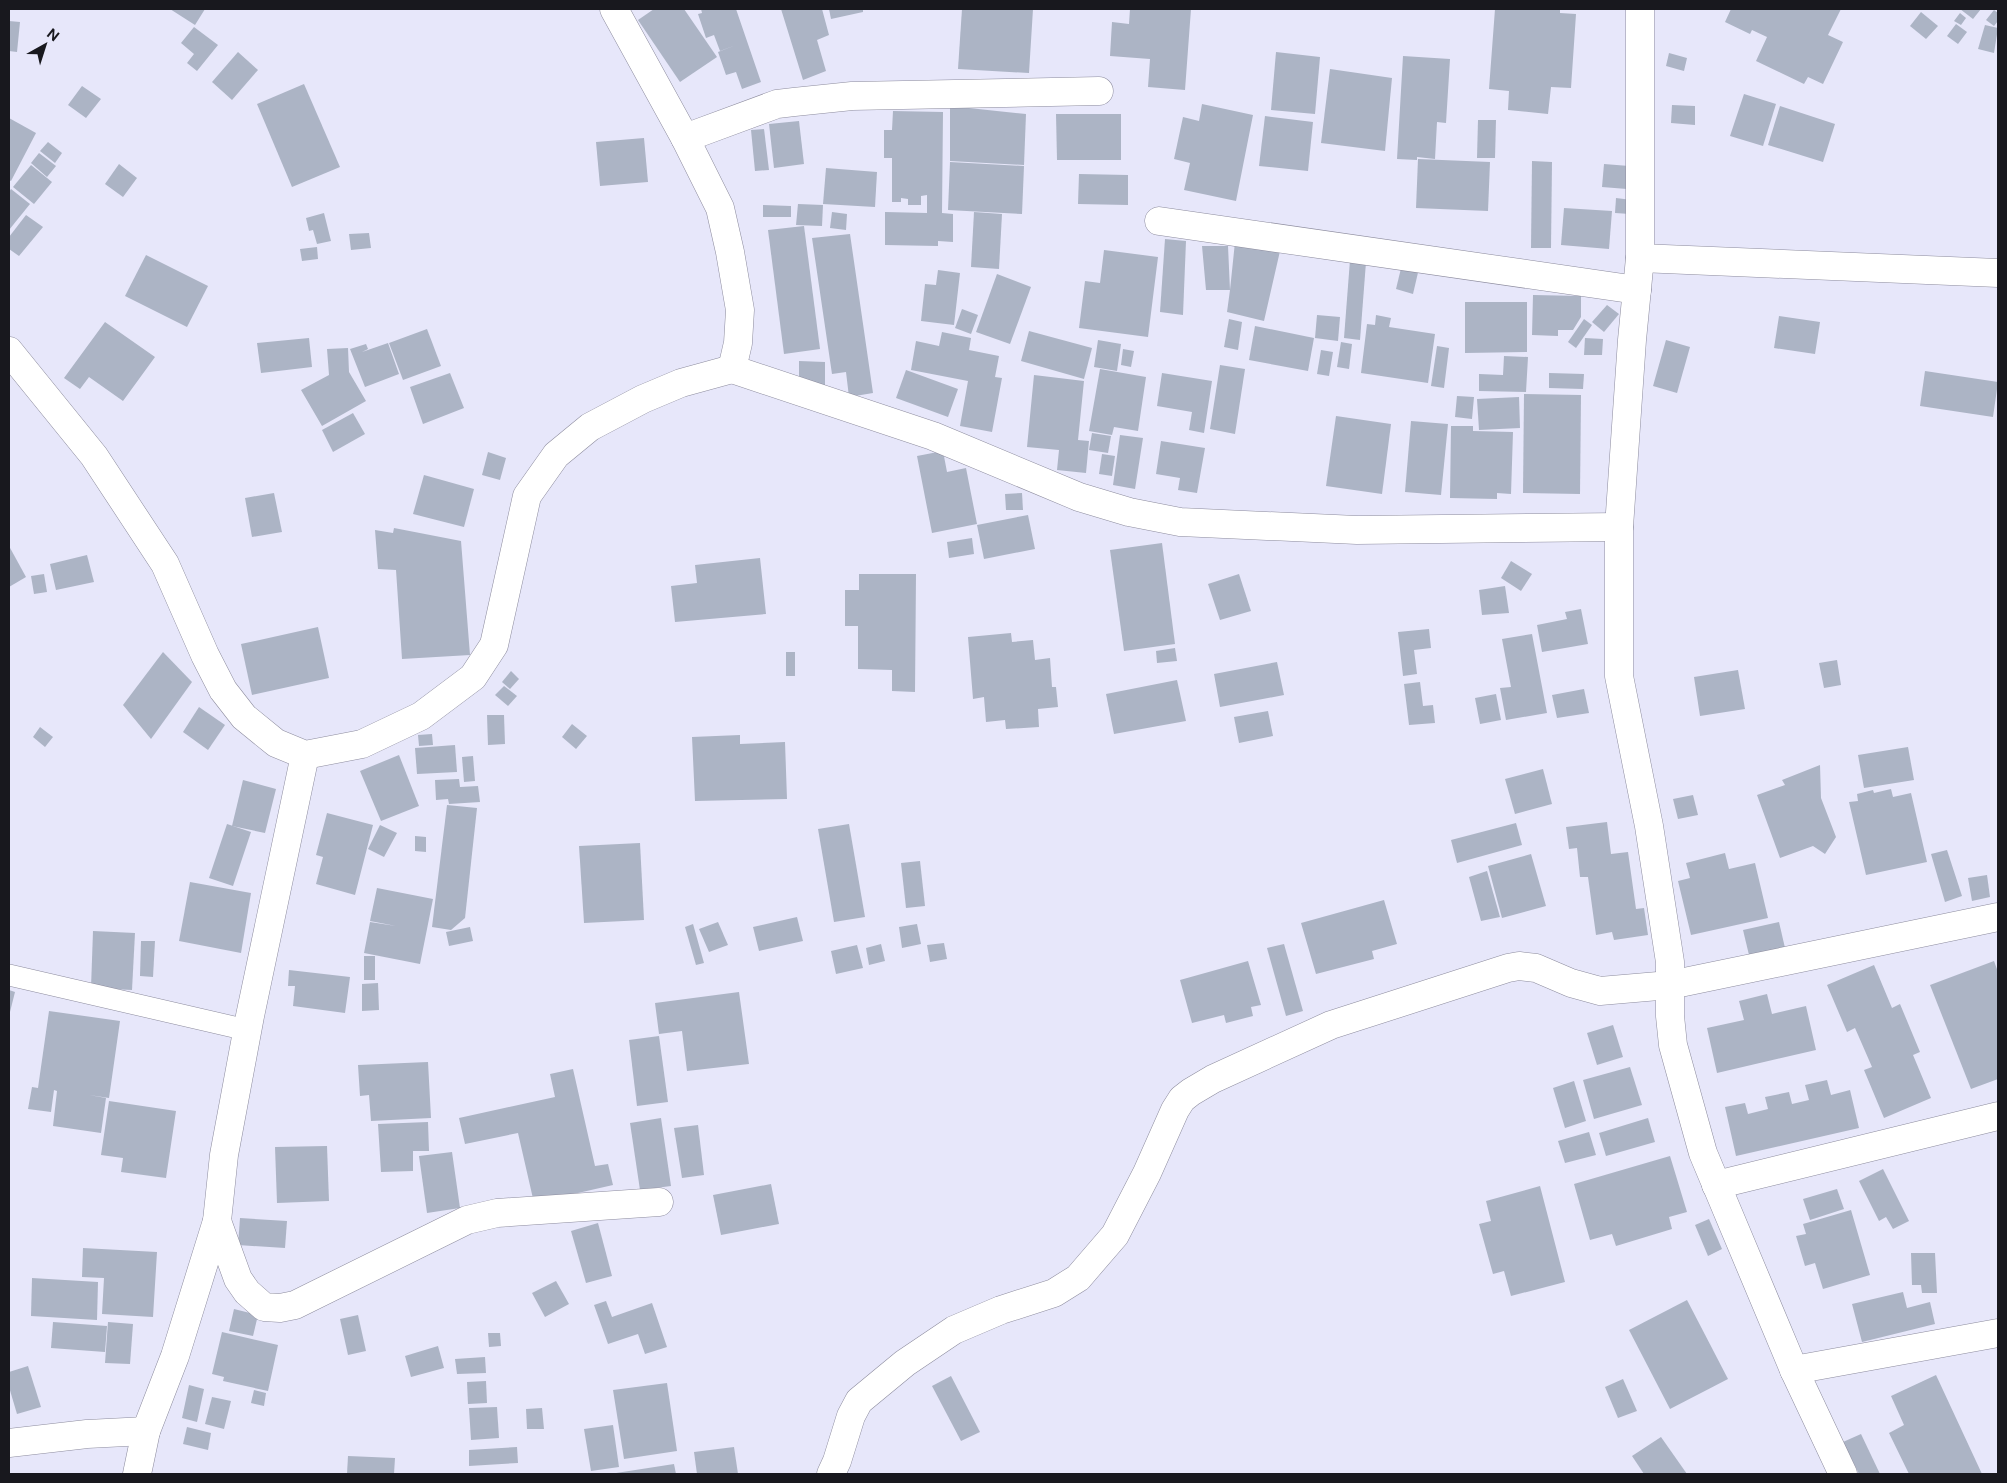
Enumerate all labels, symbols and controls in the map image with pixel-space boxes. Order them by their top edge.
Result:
north arrow [20,20,70,70]
text: N [44,25,62,45]

